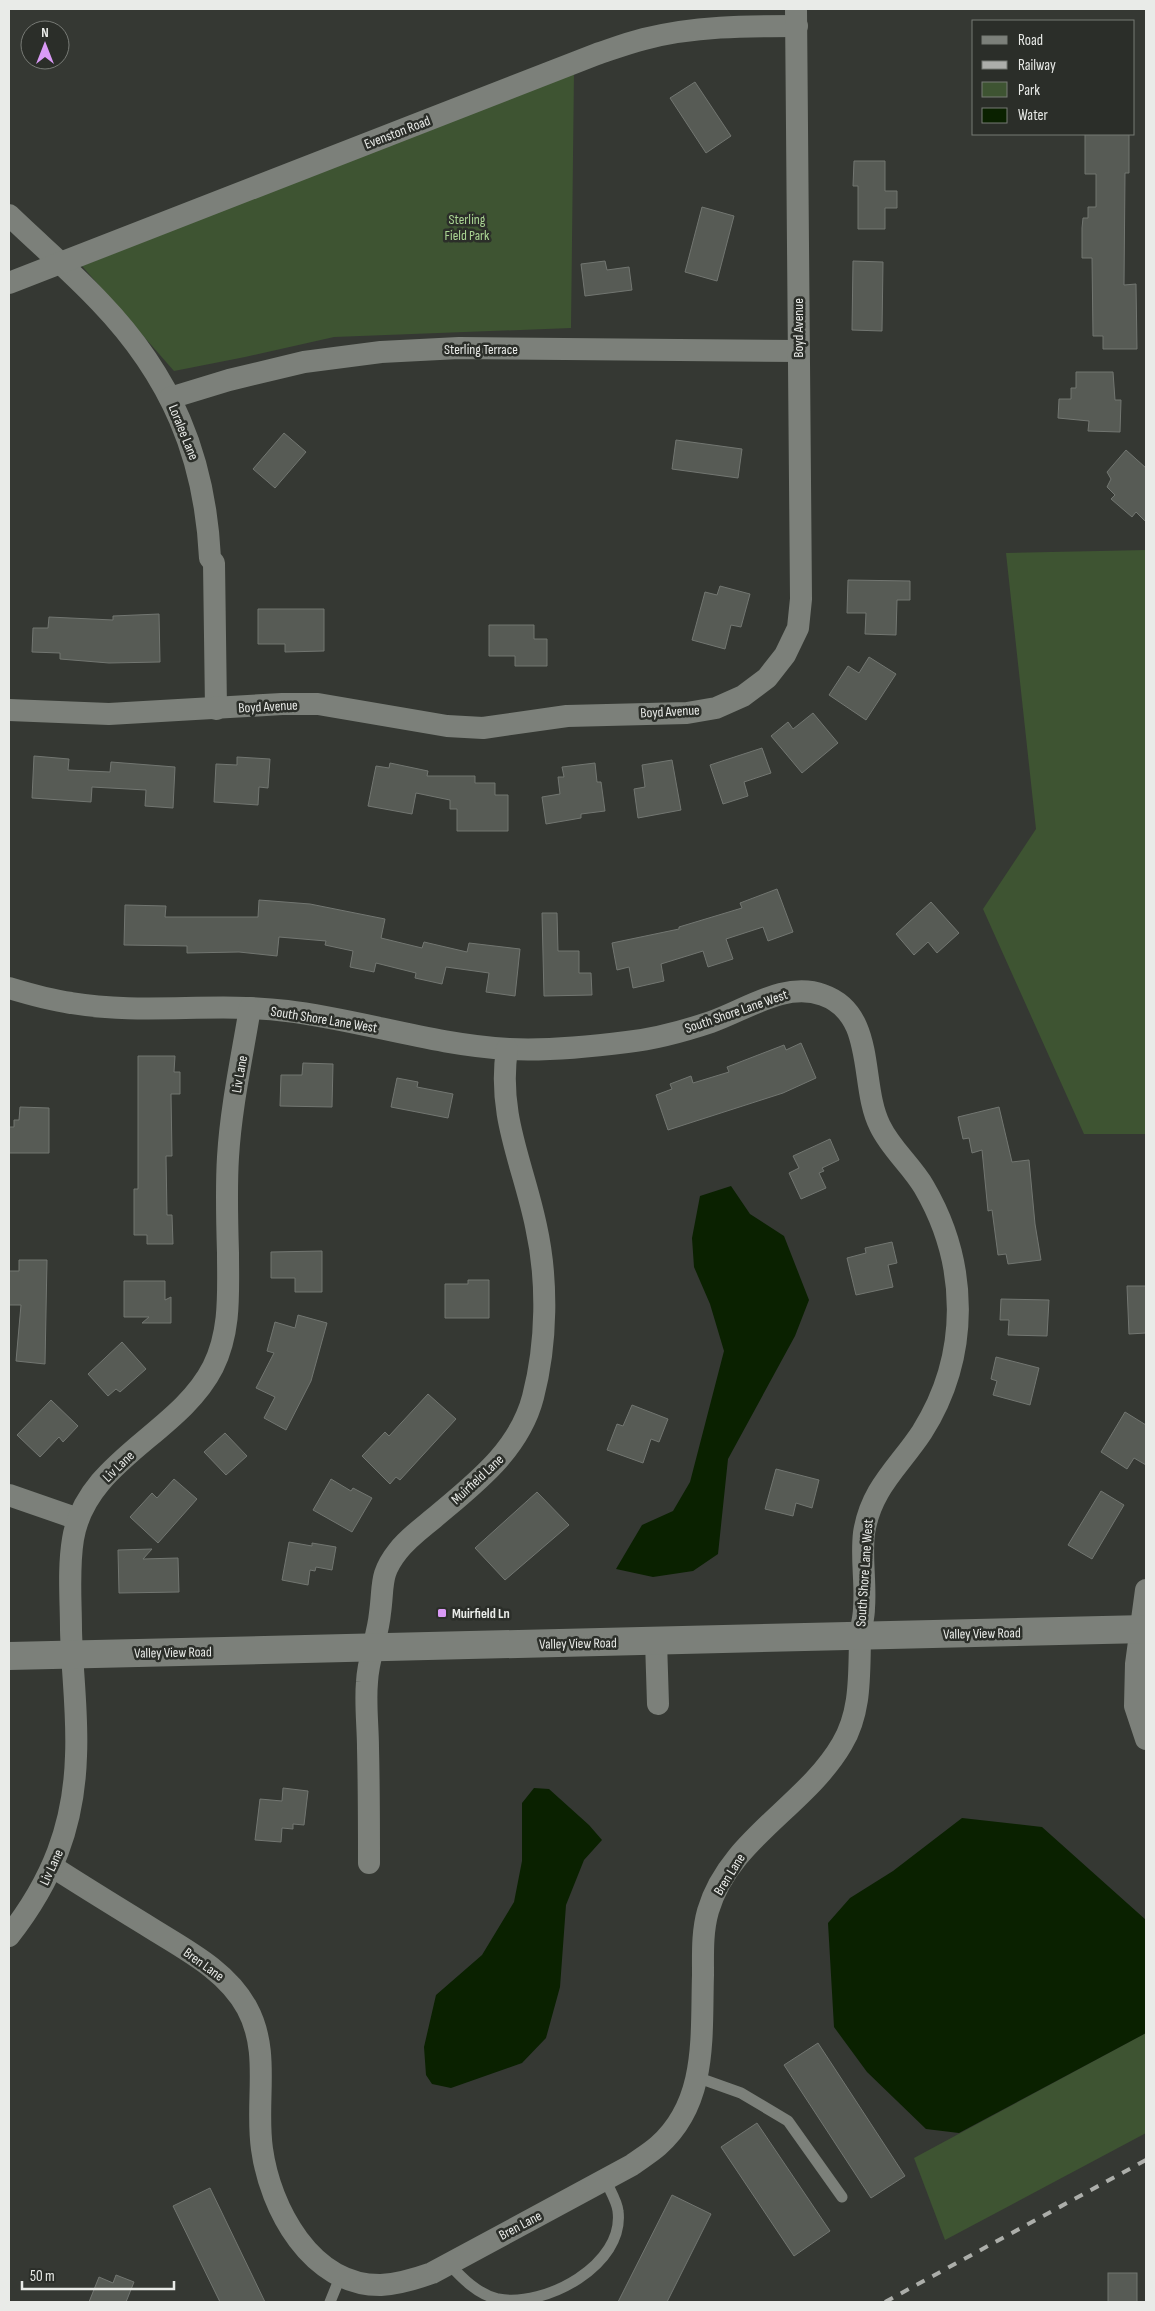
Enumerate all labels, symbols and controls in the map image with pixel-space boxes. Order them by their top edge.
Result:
north arrow [20,20,70,70]
legend [972,20,1135,135]
text: N [41,24,49,41]
text: Road [1018,31,1043,50]
text: Railway [1018,56,1056,75]
text: Park [1018,81,1040,100]
text: Water [1018,106,1049,125]
street label: Evenston Road [362,112,433,153]
park label: Sterling Field Park [445,211,490,244]
street label: Boyd Avenue [790,298,807,358]
street label: Sterling Terrace [444,341,518,358]
street label: Loralee Lane [165,402,202,462]
street label: Boyd Avenue [238,696,298,717]
street label: Boyd Avenue [640,701,700,722]
street label: South Shore Lane West [682,986,790,1037]
street label: South Shore Lane West [269,1003,378,1036]
street label: Liv Lane [228,1054,251,1094]
street label: Liv Lane [99,1447,138,1486]
street label: Muirfield Lane [448,1451,507,1508]
street label: South Shore Lane West [852,1519,877,1627]
place label: Muirfield Ln [452,1605,510,1622]
marker: Muirfield Ln [436,1607,448,1619]
street label: Valley View Road [943,1624,1021,1643]
street label: Valley View Road [539,1634,617,1653]
street label: Valley View Road [134,1643,212,1662]
street label: Liv Lane [36,1847,67,1888]
street label: Bren Lane [710,1850,749,1898]
street label: Bren Lane [180,1944,227,1985]
street label: Bren Lane [496,2207,545,2244]
scale bar [22,2258,175,2290]
text: 50 m [30,2267,55,2286]

